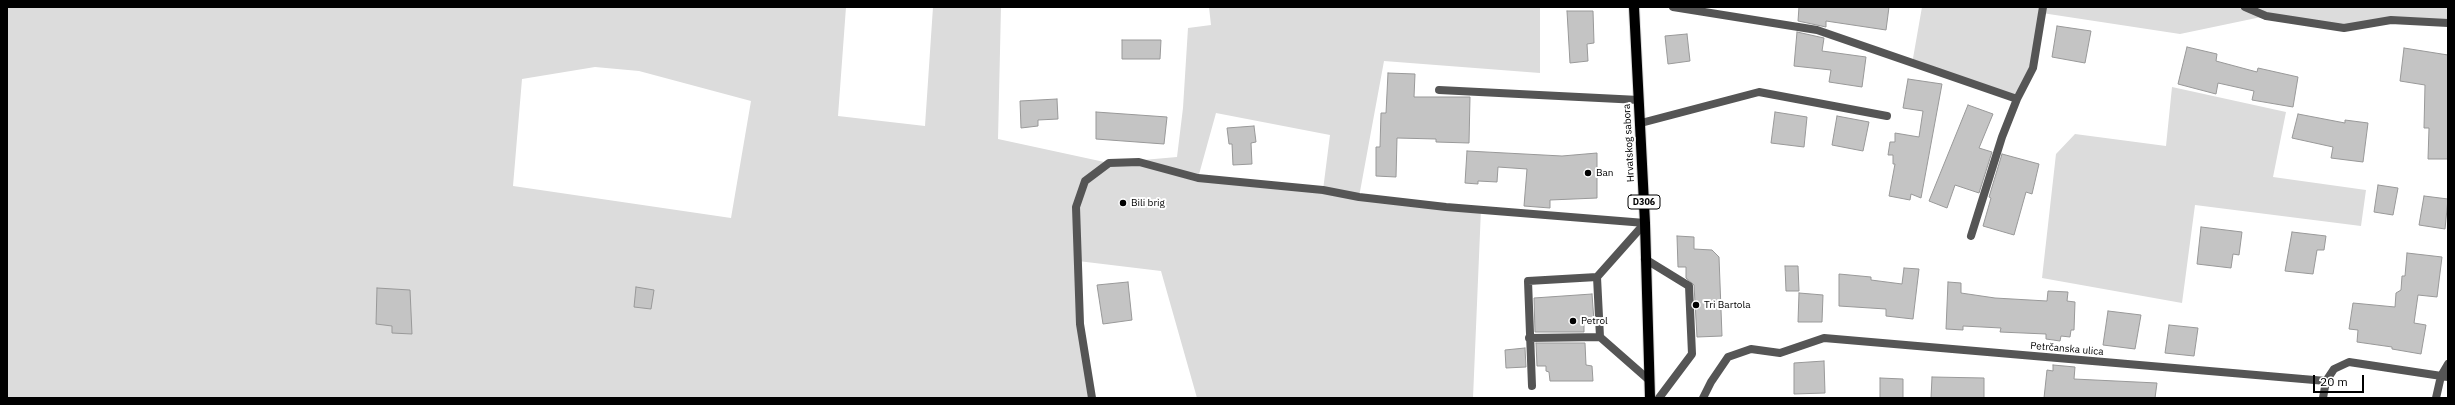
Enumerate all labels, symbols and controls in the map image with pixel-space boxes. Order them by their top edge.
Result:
street label: Hrvatskog sabora [1621,104,1637,182]
place label: Ban [1596,167,1614,179]
marker: Ban [1583,168,1593,178]
road number: D306 [1628,195,1660,209]
place label: Bili brig [1131,197,1165,209]
marker: Bili brig [1118,198,1128,208]
place label: Tri Bartola [1704,299,1751,311]
marker: Tri Bartola [1691,300,1701,310]
place label: Petrol [1581,315,1608,327]
marker: Petrol [1568,316,1578,326]
street label: Petrčanska ulica [2030,340,2104,358]
scale bar [2315,367,2366,393]
text: 20 m [2320,374,2348,389]

